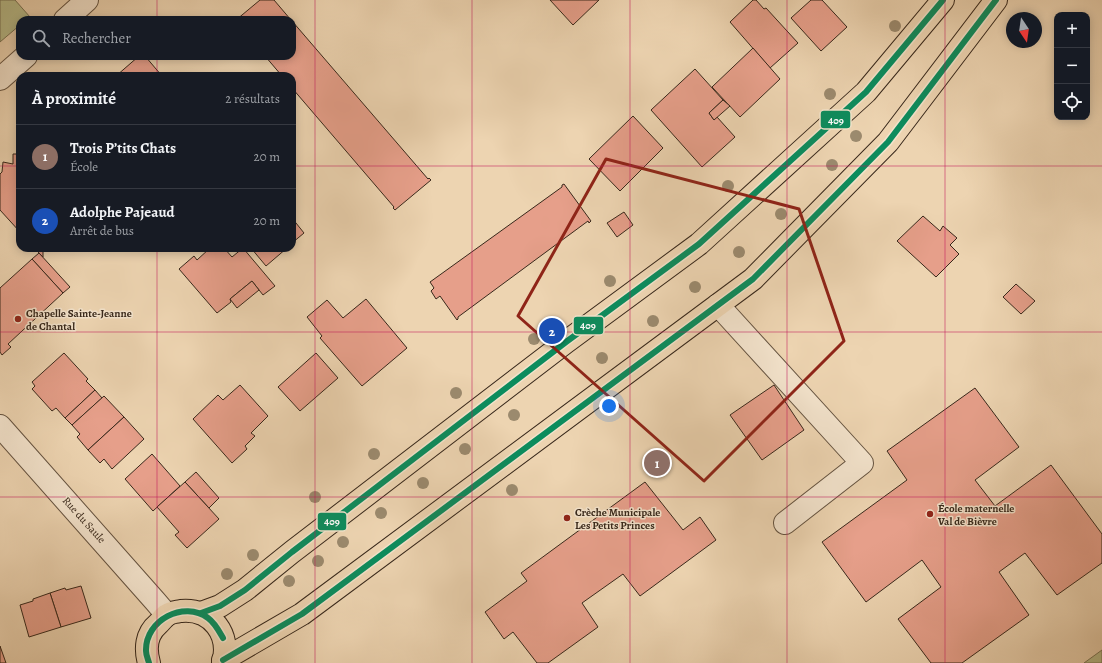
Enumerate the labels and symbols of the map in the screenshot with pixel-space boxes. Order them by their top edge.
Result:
north arrow [1006,12,1042,48]
line badge: 409 [820,110,851,129]
text: 409 [828,113,844,128]
place label: Chapelle Sainte-Jeanne de Chantal [26,306,132,334]
marker: Chapelle Sainte-Jeanne de Chantal [13,314,23,324]
pin: 2 [539,316,565,346]
line badge: 409 [573,316,604,335]
text: 409 [580,318,596,333]
your location [599,396,619,416]
pin: 1 [644,448,670,478]
street label: Rue du Saule [59,494,109,547]
place label: École maternelle Val de Bièvre [937,501,1014,529]
place label: Crèche Municipale Les Petits Princes [575,505,660,533]
marker: École maternelle Val de Bièvre [925,509,935,519]
line badge: 409 [317,512,347,531]
marker: Crèche Municipale Les Petits Princes [562,513,572,523]
text: 409 [324,514,340,529]

